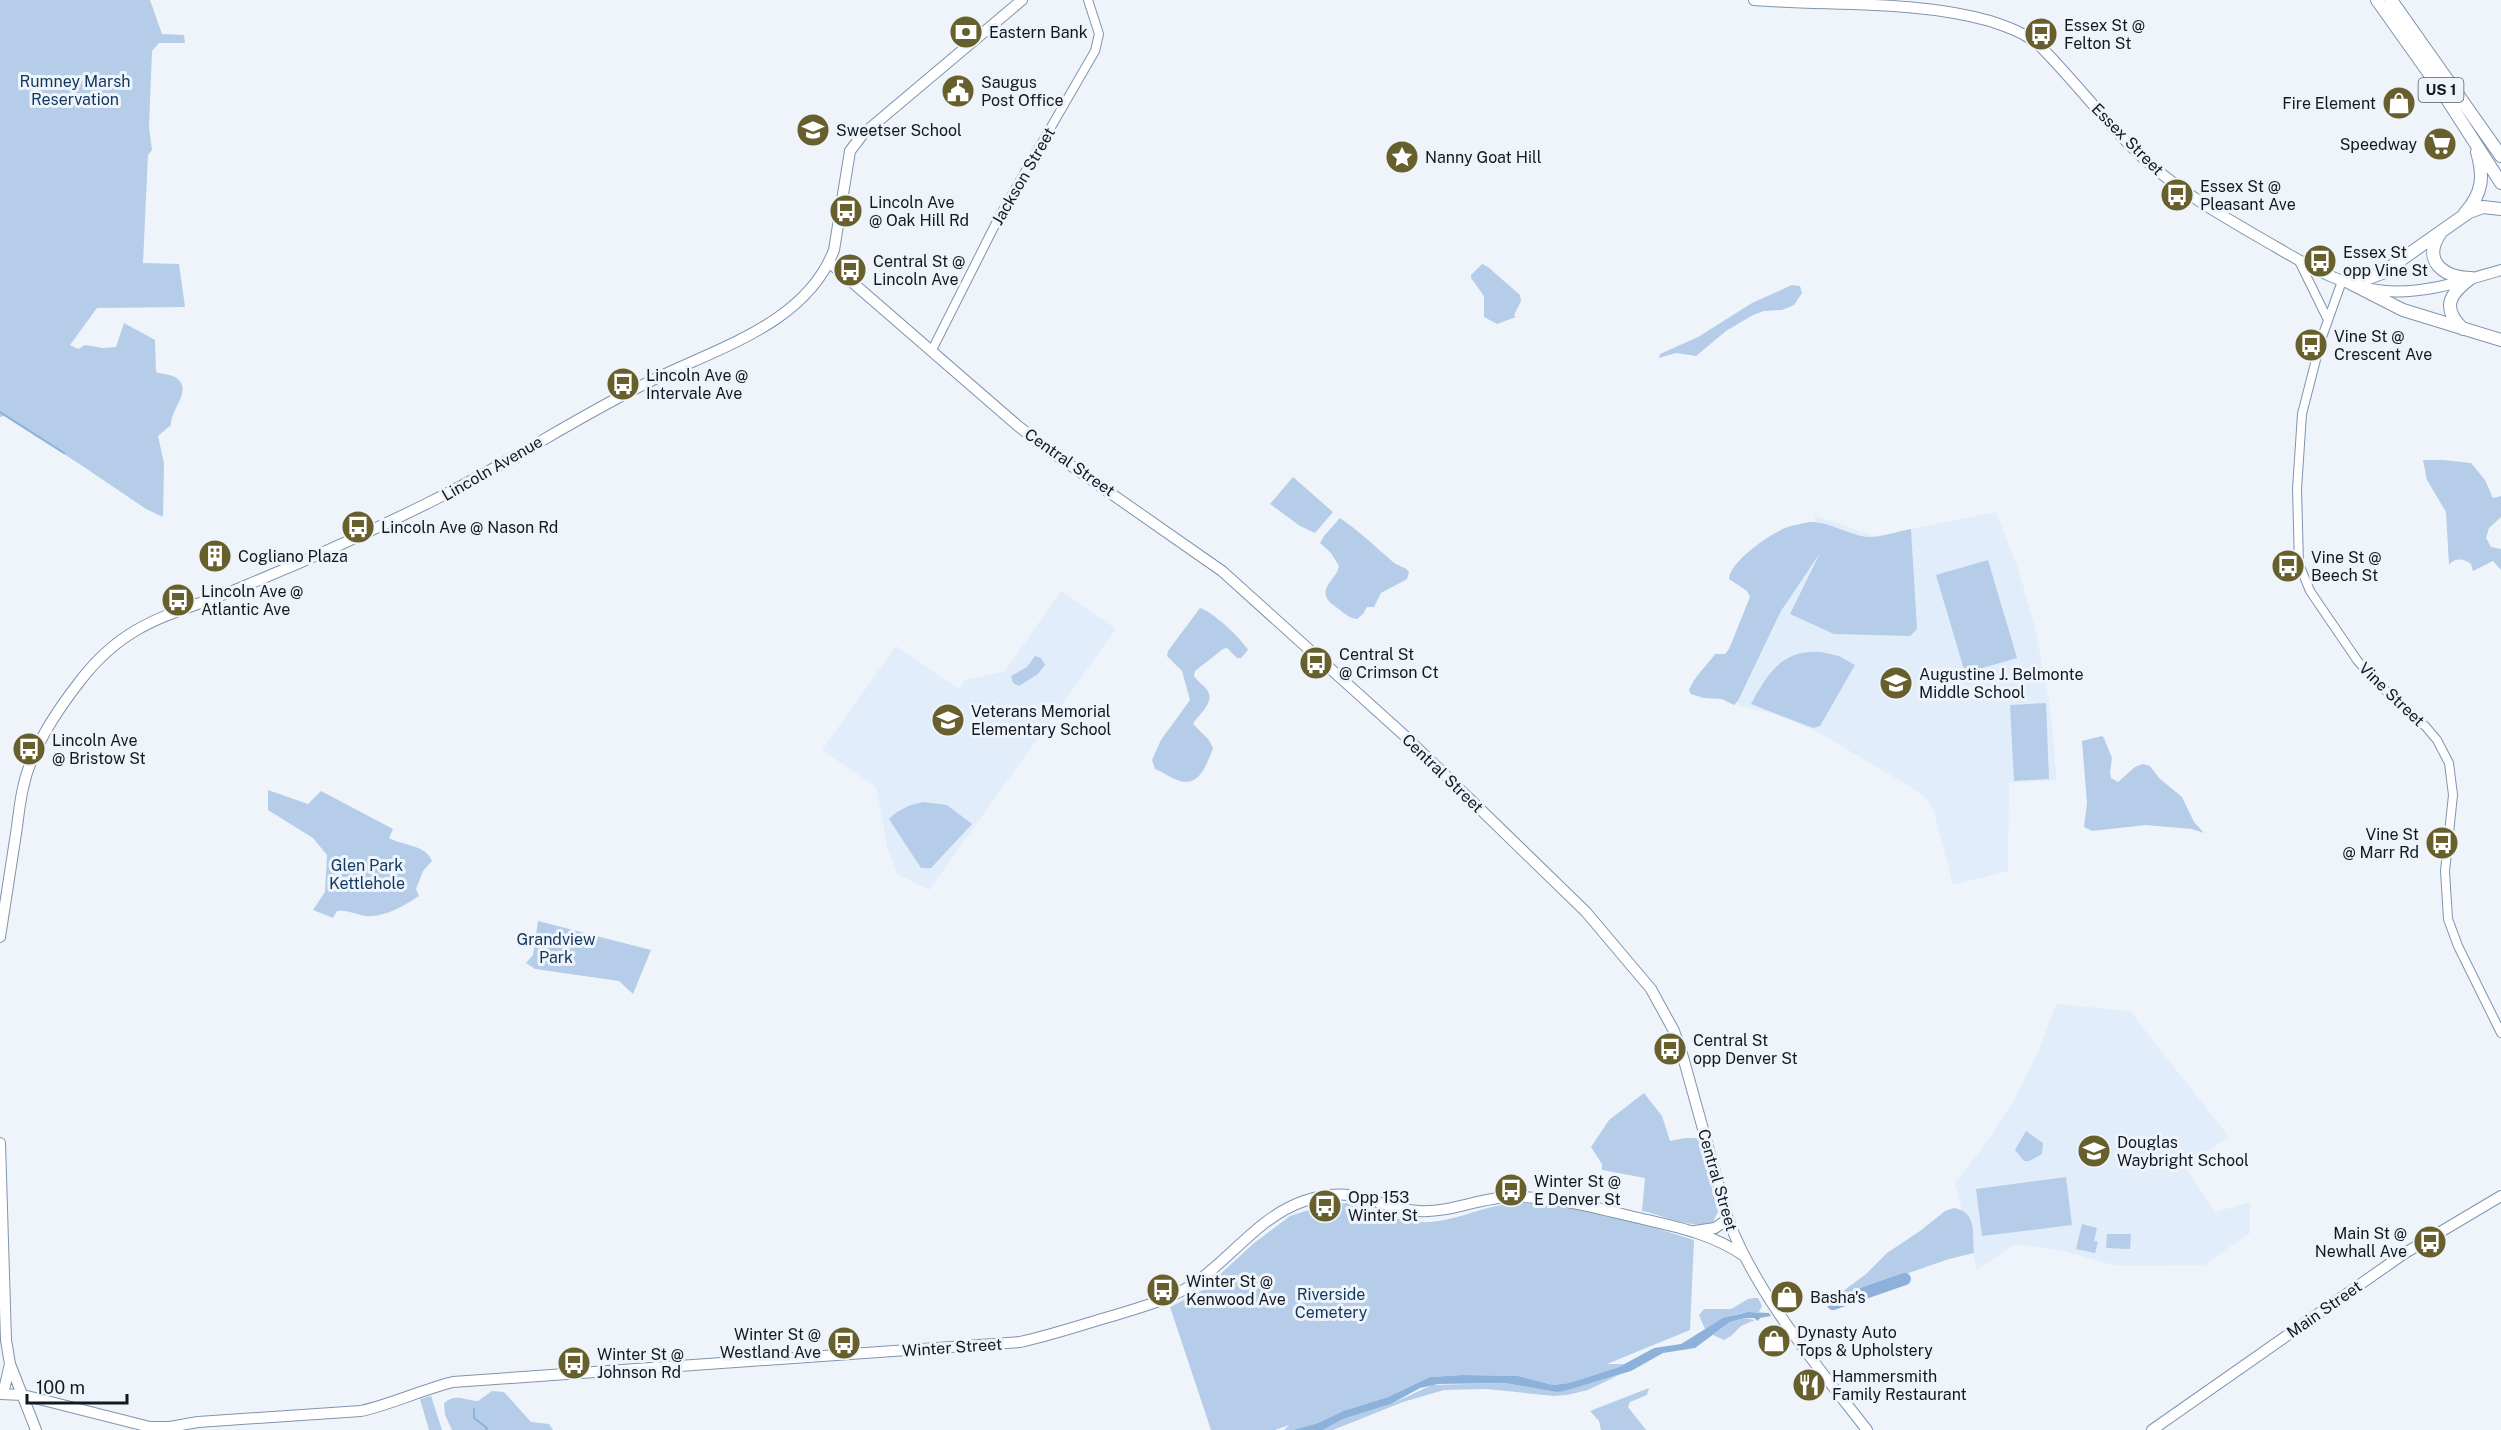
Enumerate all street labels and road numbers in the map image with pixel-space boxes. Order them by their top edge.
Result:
road number: US 1 [2418,78,2464,102]
street label: Essex Street [2088,99,2168,179]
street label: Jackson Street [988,124,1059,228]
street label: Central Street [1021,424,1118,500]
street label: Lincoln Avenue [439,432,546,505]
street label: Vine Street [2355,658,2428,730]
street label: Central Street [1398,730,1487,817]
street label: Central Street [1694,1127,1741,1233]
street label: Main Street [2283,1277,2365,1342]
street label: Winter Street [901,1335,1003,1360]

